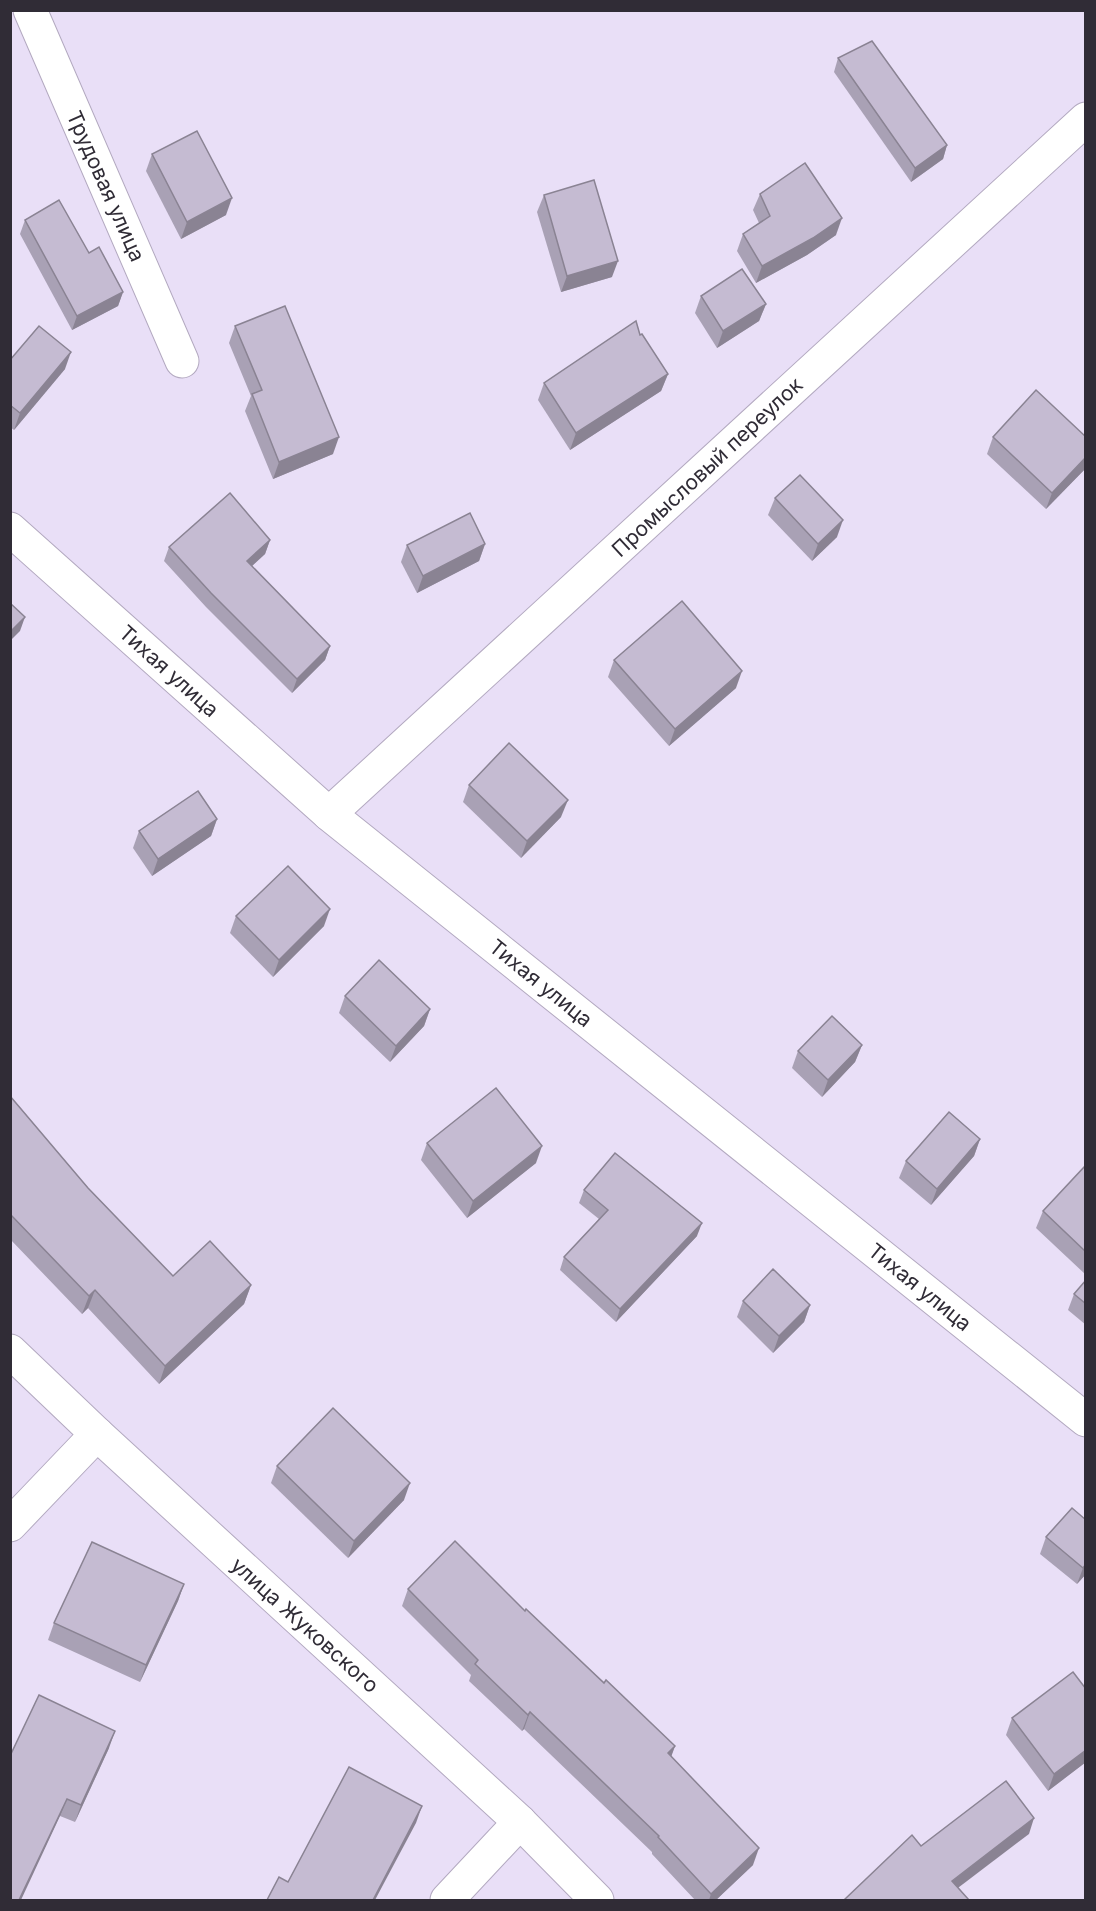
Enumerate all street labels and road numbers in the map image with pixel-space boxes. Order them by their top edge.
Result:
street label: Трудовая улица [62,107,150,265]
street label: Промысловый переулок [607,372,808,562]
street label: Тихая улица [114,620,224,722]
street label: Тихая улица [484,934,598,1032]
street label: Тихая улица [863,1238,977,1336]
street label: улица Жуковского [226,1552,384,1698]

